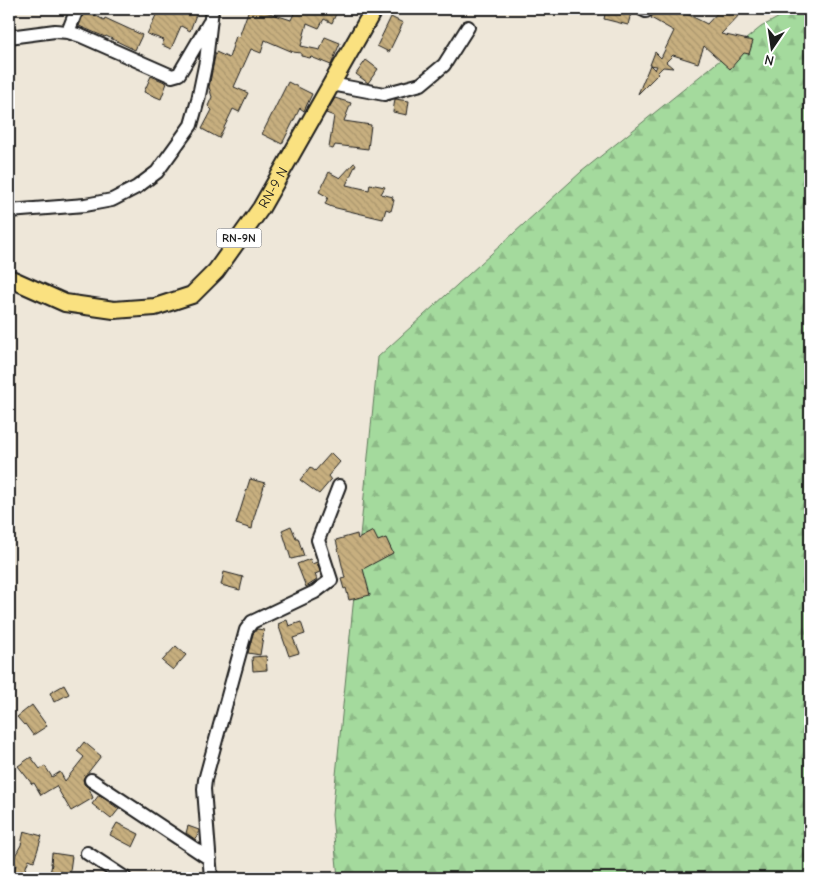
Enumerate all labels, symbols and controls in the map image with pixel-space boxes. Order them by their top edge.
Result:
north arrow [746,22,796,72]
text: N [763,51,776,69]
street label: RN-9 N [255,164,292,211]
road number: RN-9N [216,228,262,248]

